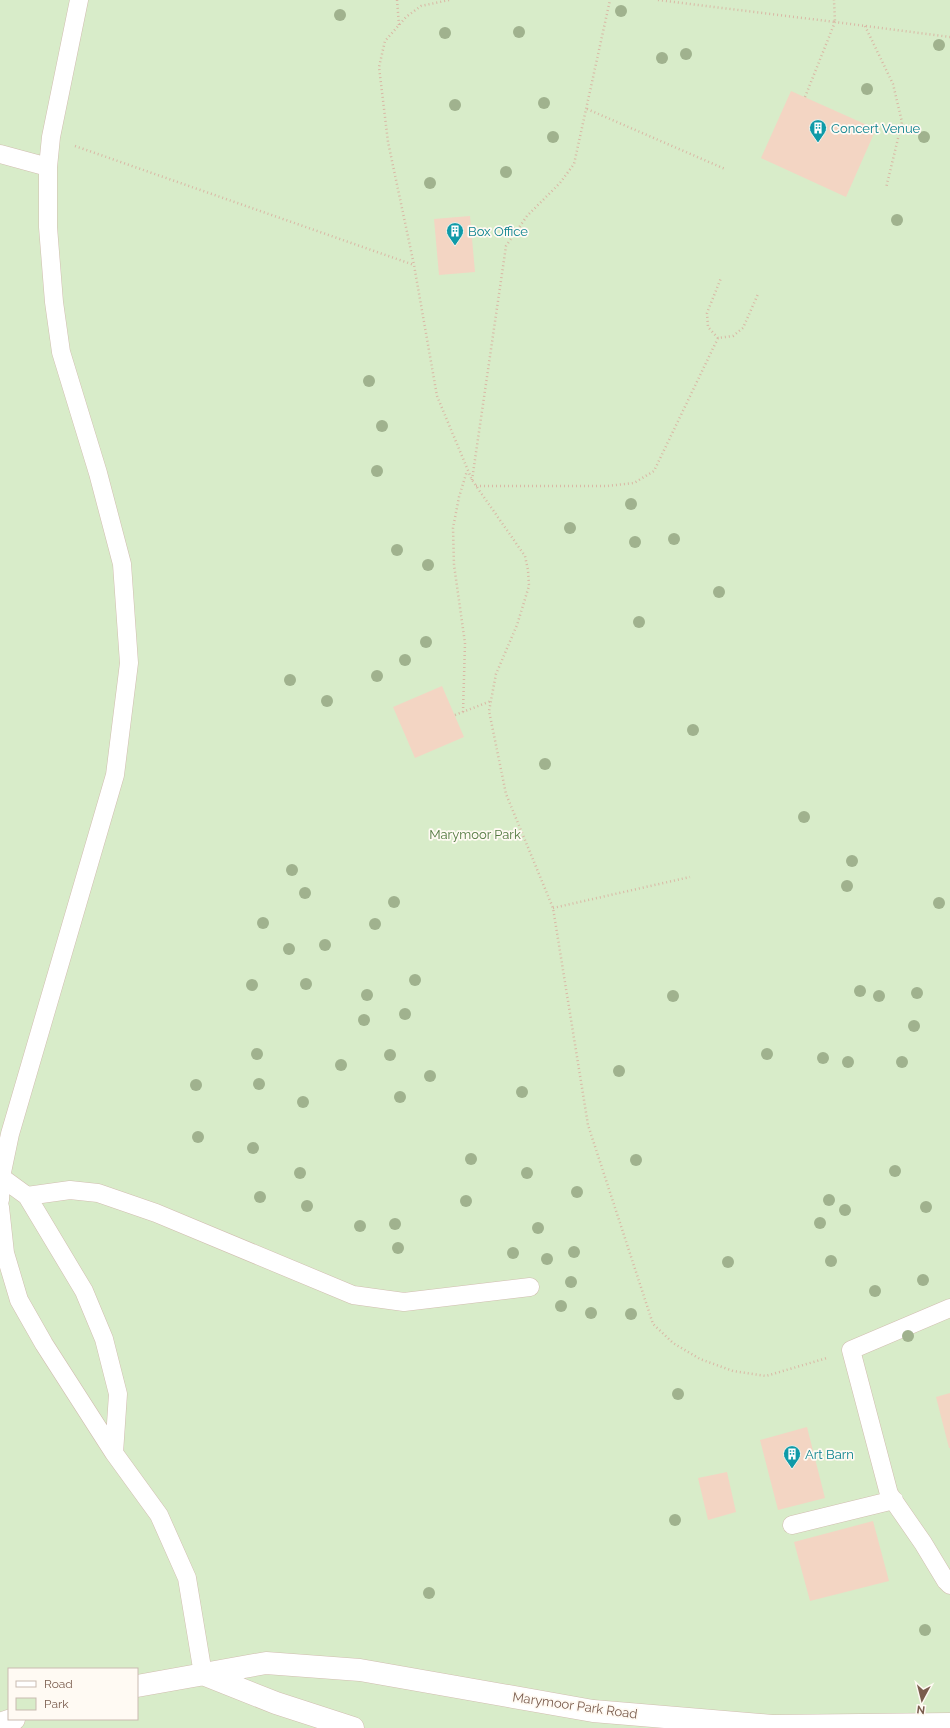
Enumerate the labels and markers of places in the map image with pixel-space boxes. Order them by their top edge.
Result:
building icon: Concert Venue [808,118,828,143]
place label: Concert Venue [831,121,921,136]
building icon: Box Office [445,221,465,246]
place label: Box Office [468,224,528,239]
building icon: Art Barn [782,1444,802,1469]
place label: Art Barn [805,1447,854,1462]

